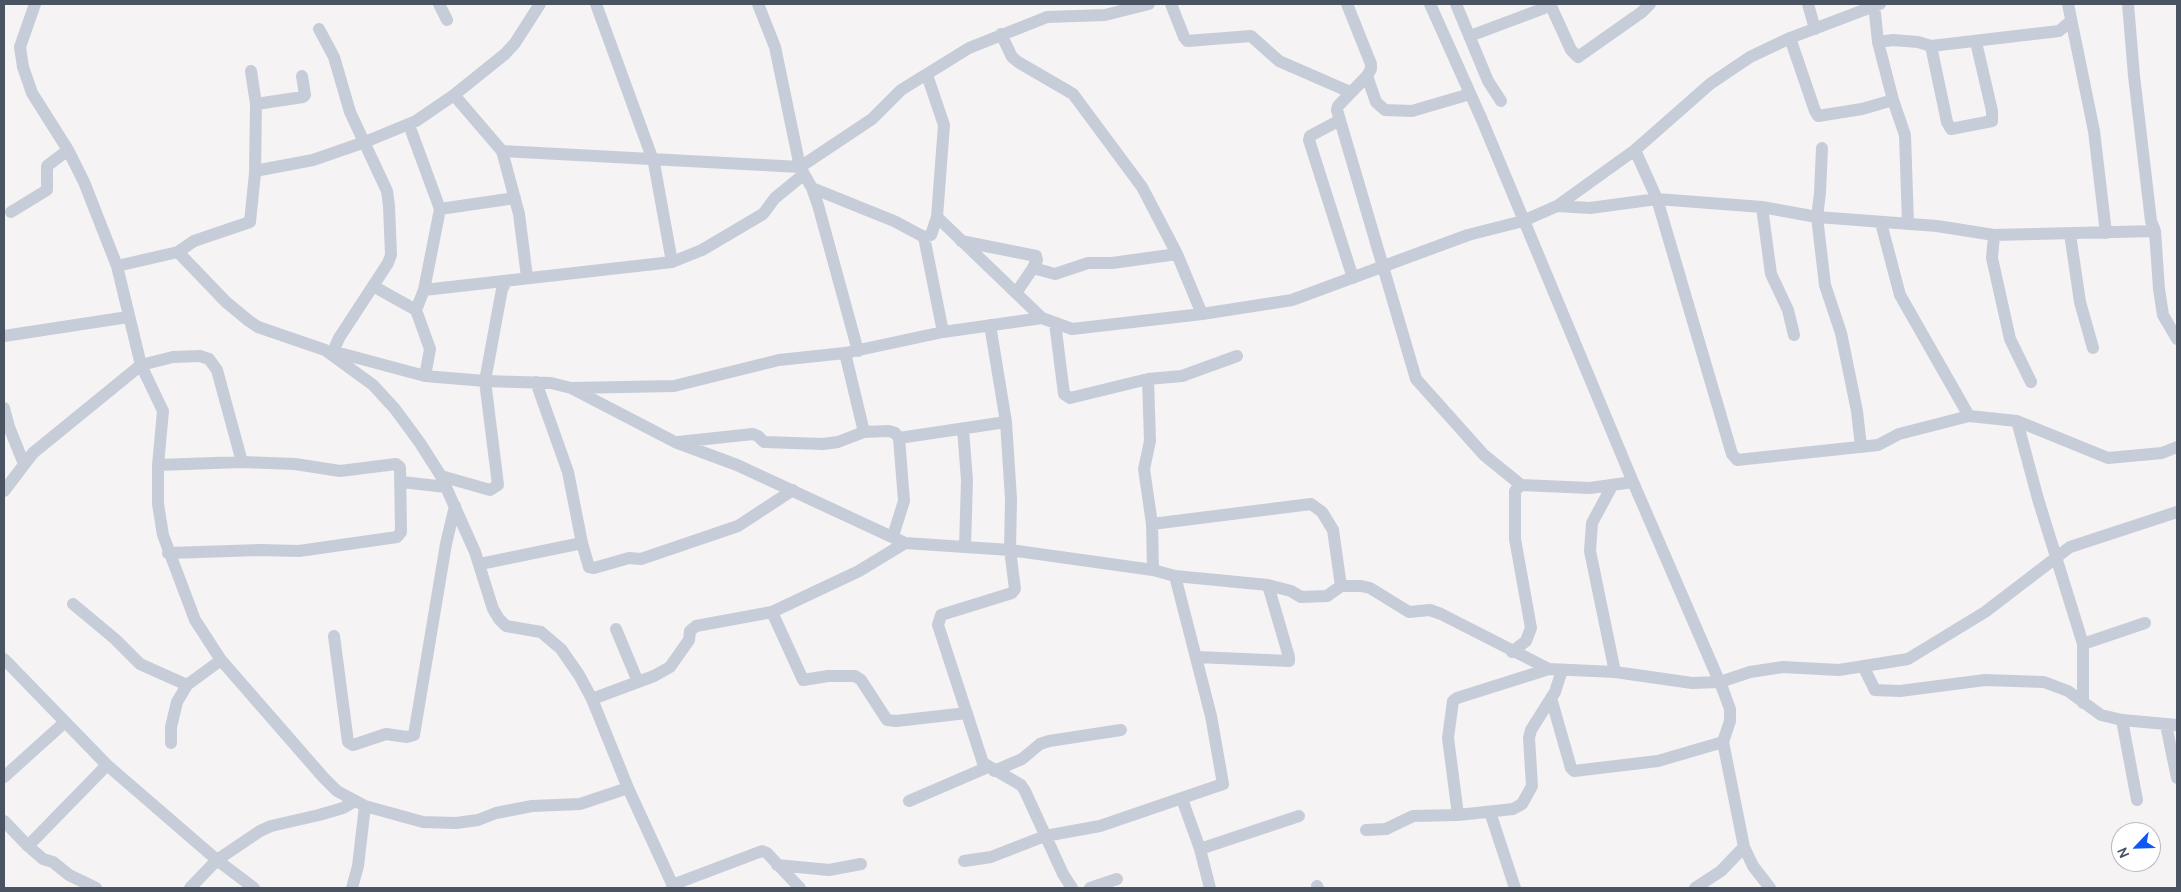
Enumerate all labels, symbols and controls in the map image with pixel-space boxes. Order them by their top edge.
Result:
north arrow [2111,822,2161,872]
text: N [2113,845,2133,861]

